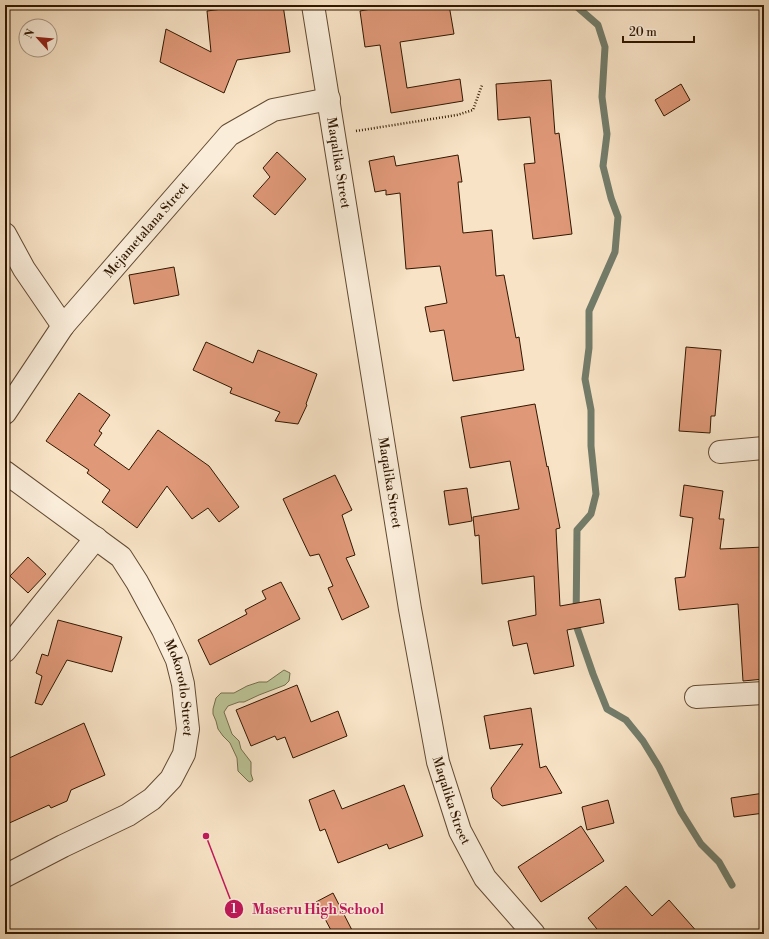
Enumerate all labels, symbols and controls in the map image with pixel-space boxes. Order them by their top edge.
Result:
north arrow [18,18,58,58]
scale bar [623,18,694,44]
text: 20 m [629,25,657,40]
text: N [22,27,38,41]
street label: Maqalika Street [323,116,354,210]
street label: Mejametalana Street [101,179,193,281]
street label: Maqalika Street [375,436,405,530]
street label: Mokorotlo Street [160,637,196,738]
street label: Maqalika Street [429,754,474,848]
callout: Maseru High School [224,896,392,922]
text: Maseru High School [252,901,384,919]
text: 1 [231,902,237,917]

